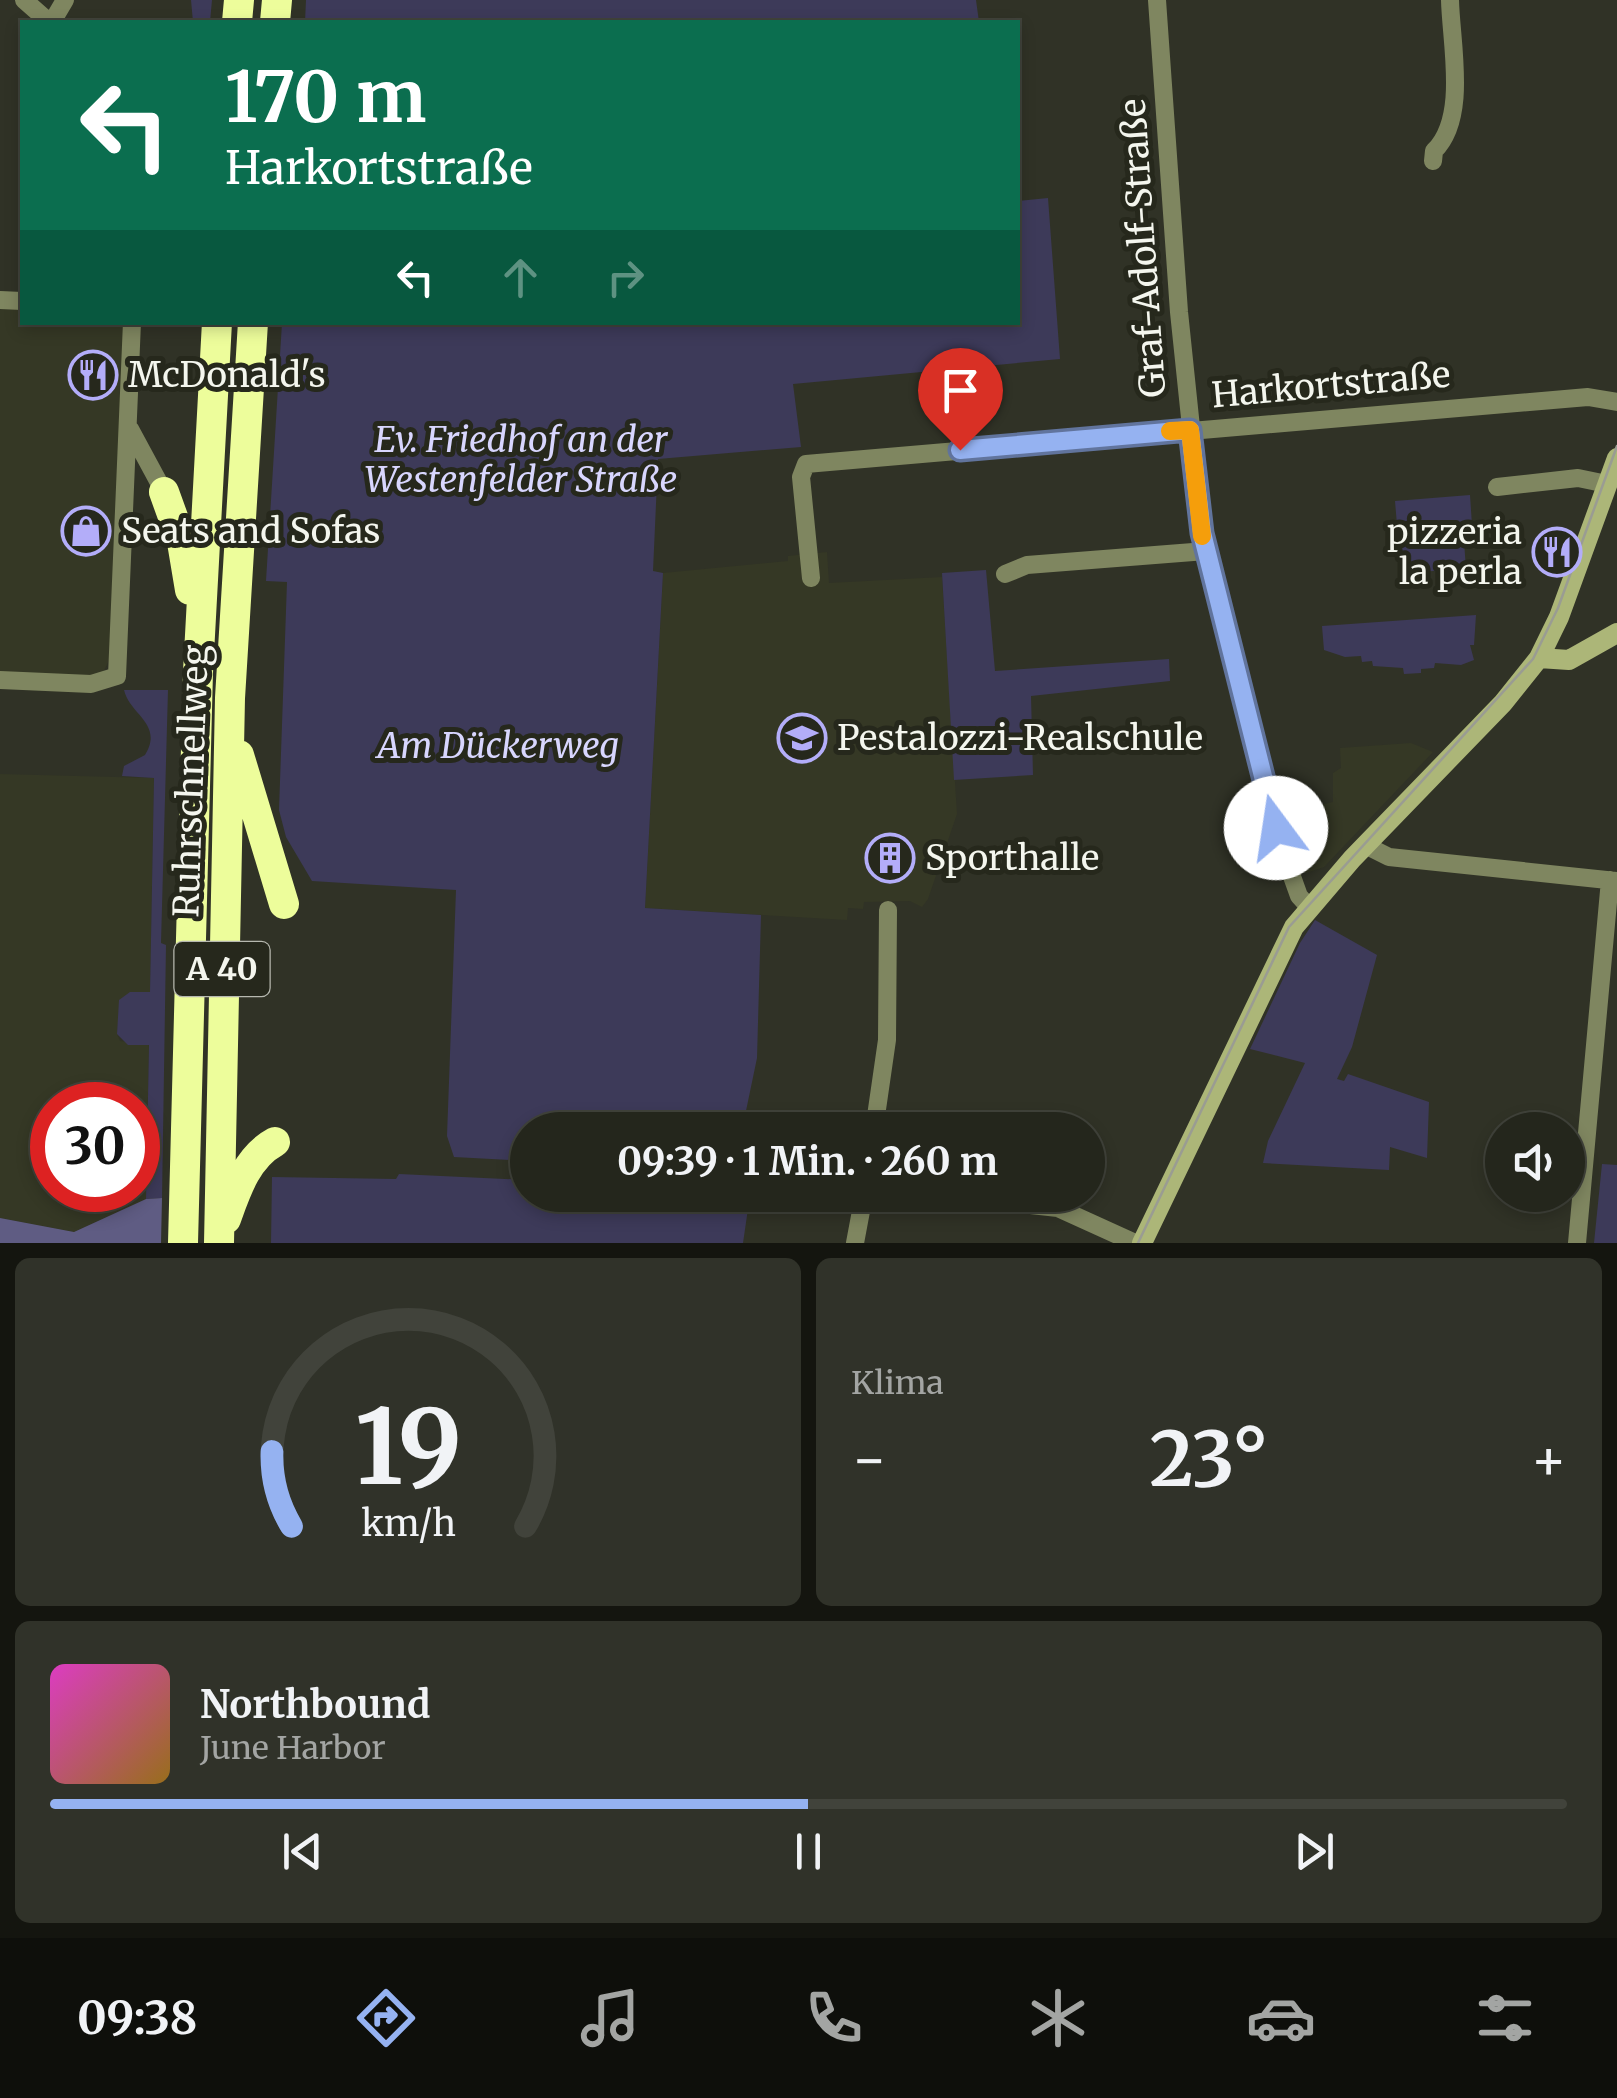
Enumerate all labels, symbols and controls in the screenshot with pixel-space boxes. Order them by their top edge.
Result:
text: 170 m [225,53,426,141]
icon: left [60,60,190,190]
street label: Graf-Adolf-Straße [1111,97,1175,399]
text: Harkortstraße [225,140,533,196]
icon: left [388,250,443,305]
icon: ahead [493,250,548,305]
icon: right [598,250,653,305]
pin [918,348,1003,451]
restaurant icon: McDonald's [67,349,119,401]
place label: McDonald's [128,353,326,397]
street label: Harkortstraße [1210,353,1452,417]
icon: arrive [933,363,988,418]
park label: Ev. Friedhof an der Westenfelder Straße [364,418,678,502]
shop icon: Seats and Sofas [60,505,112,557]
place label: Seats and Sofas [121,509,380,553]
place label: pizzeria la perla [1387,510,1522,594]
restaurant icon: pizzeria la perla [1531,526,1583,578]
street label: Ruhrschnellweg [164,644,218,918]
school or university icon: Pestalozzi-Realschule [776,712,828,764]
place label: Pestalozzi-Realschule [837,716,1203,760]
park label: Am Dückerweg [374,724,619,768]
position arrow [1224,776,1328,880]
building icon: Sporthalle [864,832,916,884]
place label: Sporthalle [925,836,1099,880]
road number: A 40 [174,942,270,996]
speed limit sign: 30 [30,1082,160,1212]
map controls [1485,1112,1585,1212]
button: sound [1485,1112,1585,1212]
text: 09:39 · 1 Min. · 260 m [617,1138,998,1185]
text: Klima [851,1363,944,1403]
text: 19 [354,1382,462,1512]
text: 23° [1150,1412,1268,1506]
text: − [851,1425,888,1494]
text: + [1530,1425,1567,1494]
text: km/h [361,1501,455,1546]
text: Northbound [200,1681,430,1728]
text: June Harbor [200,1728,386,1768]
icon: previous [275,1824,330,1879]
icon: pause [781,1824,836,1879]
icon: next [1287,1824,1342,1879]
icon: directions [351,1983,421,2053]
icon: music [575,1983,645,2053]
icon: phone [799,1983,869,2053]
icon: climate [1023,1983,1093,2053]
icon: car [1246,1983,1316,2053]
icon: filters [1470,1983,1540,2053]
text: 09:38 [77,1990,197,2046]

